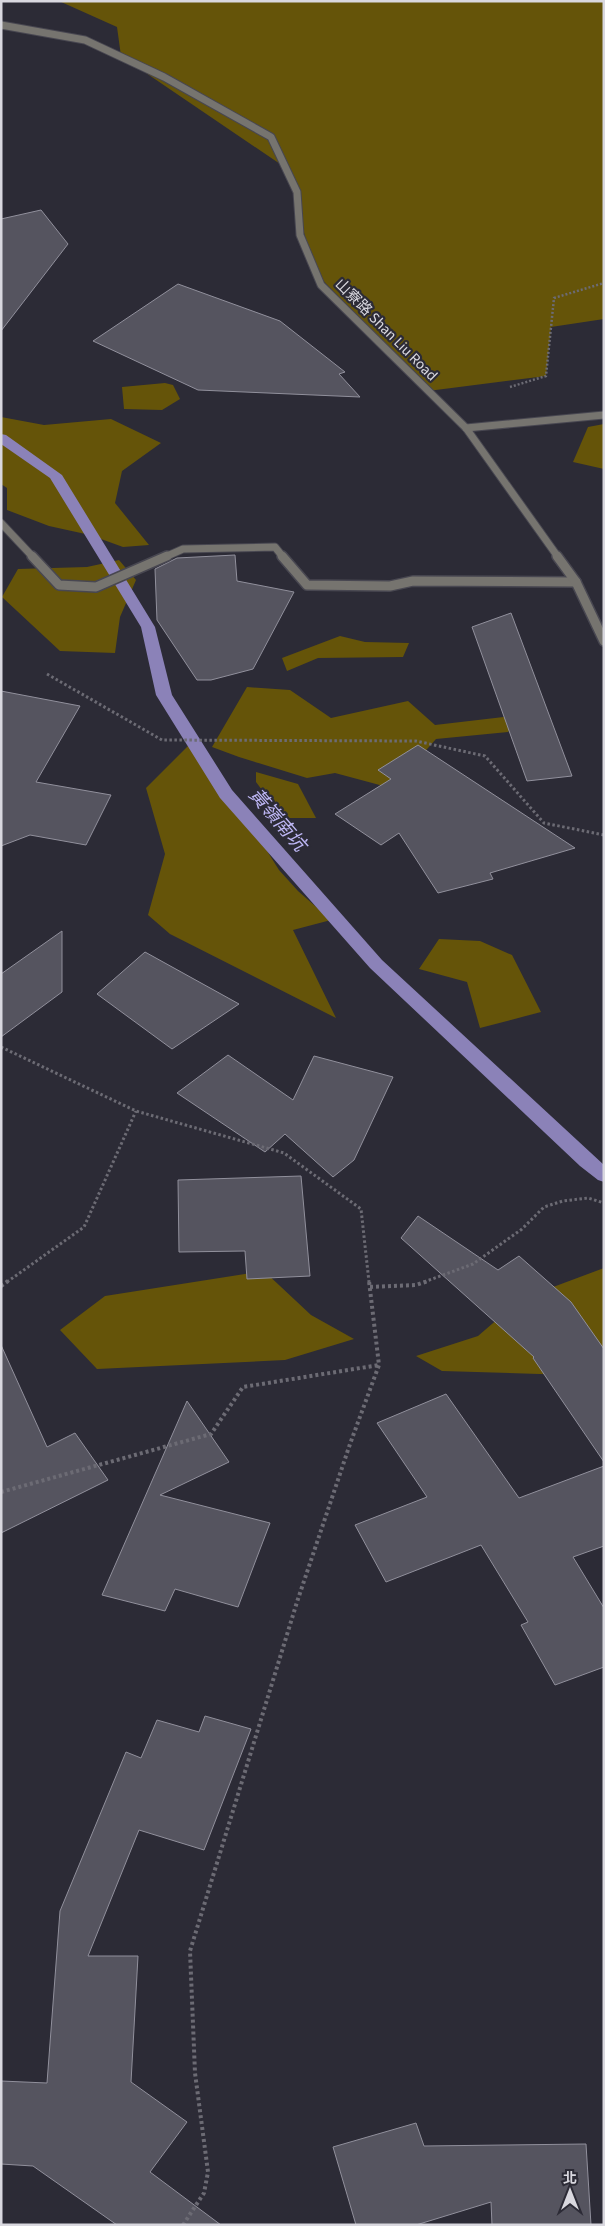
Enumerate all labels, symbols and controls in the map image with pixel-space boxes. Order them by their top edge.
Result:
street label: 山寮路 Shan Liu Road [330,274,442,386]
water label: 黃嶺南坑 [242,782,314,860]
north arrow [545,2166,595,2216]
text: 北 [563,2169,577,2189]

